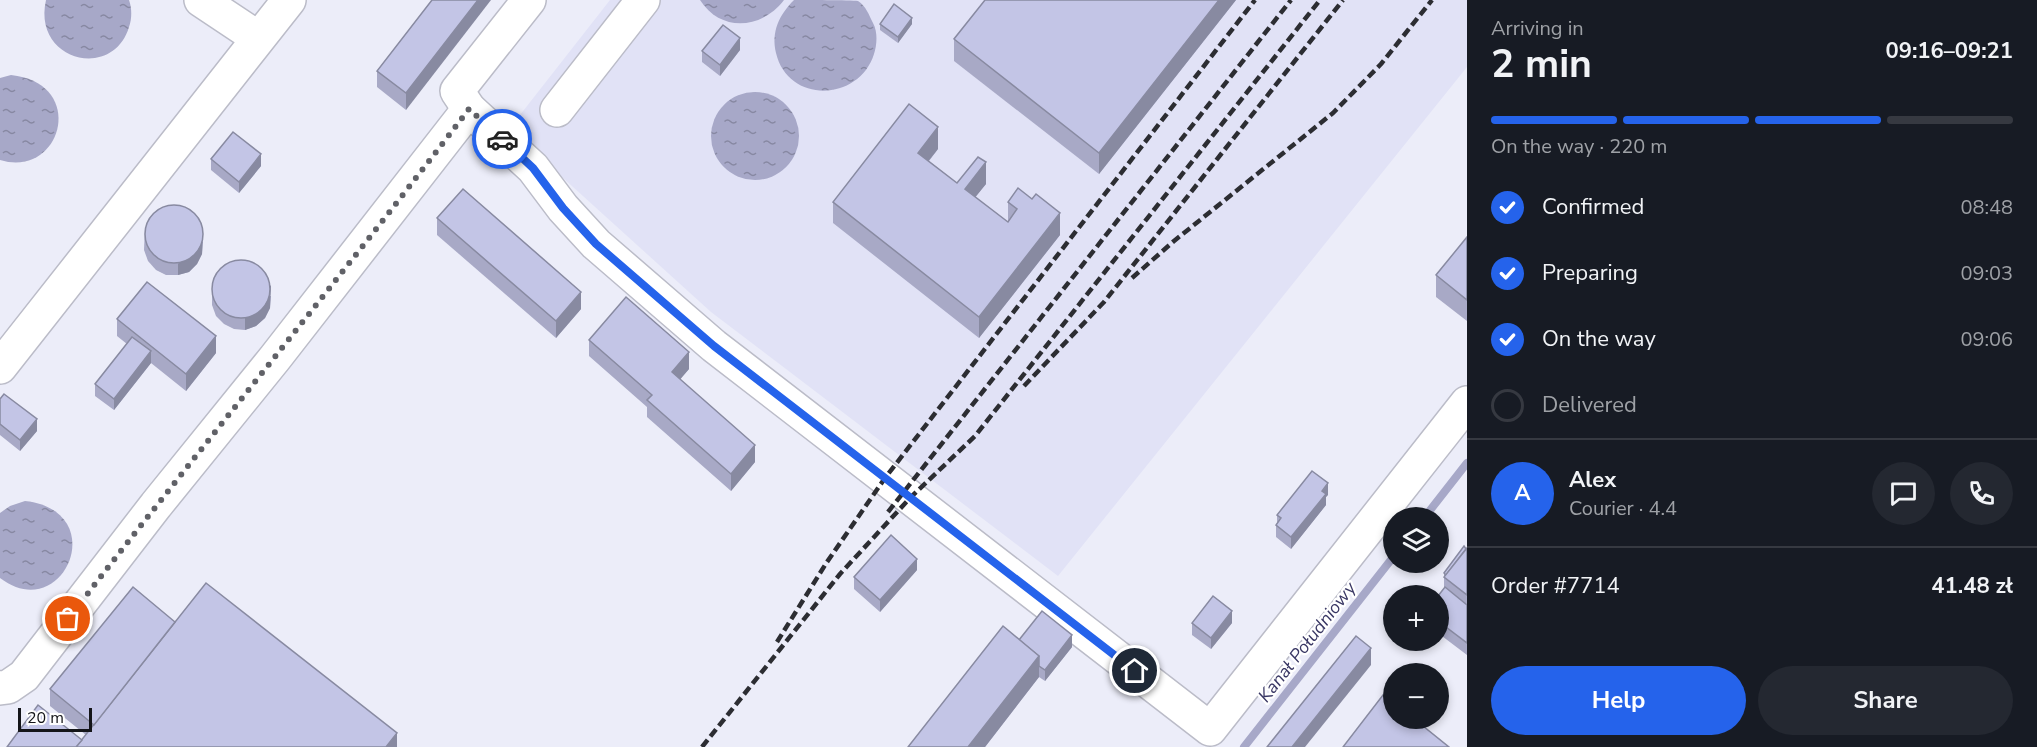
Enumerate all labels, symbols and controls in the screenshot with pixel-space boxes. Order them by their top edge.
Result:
text: Arriving in [1491,15,1584,42]
text: 09:16–09:21 [1885,36,2013,66]
text: 2 min [1491,38,1592,91]
courier [472,109,532,169]
icon: car [486,123,519,156]
text: On the way · 220 m [1491,133,1667,160]
icon: check [1491,191,1524,224]
text: Confirmed [1542,192,1644,222]
text: 08:48 [1960,194,2013,221]
icon: check [1491,257,1524,290]
text: Preparing [1542,258,1638,288]
text: 09:03 [1960,260,2013,287]
icon: check [1491,323,1524,356]
text: On the way [1542,324,1656,354]
text: 09:06 [1960,326,2013,353]
text: Delivered [1542,390,1637,420]
button: chat [1872,462,1935,525]
button: phone [1950,462,2013,525]
text: Alex [1569,465,1616,495]
text: A [1514,478,1531,508]
text: Courier · 4.4 [1569,495,1677,522]
map controls [1383,507,1449,729]
button: layers [1383,507,1449,573]
text: Order #7714 [1491,571,1620,601]
text: 41.48 zł [1931,571,2013,601]
water label: Kanał Południowy [1252,576,1362,707]
button: + [1383,585,1449,651]
pin [42,593,93,644]
icon: bag [51,602,84,635]
pin [1109,645,1160,696]
icon: home [1118,654,1151,687]
button: − [1383,663,1449,729]
button: Help [1491,666,1746,735]
button: Share [1758,666,2013,735]
scale bar [18,705,92,732]
text: 20 m [27,707,64,729]

